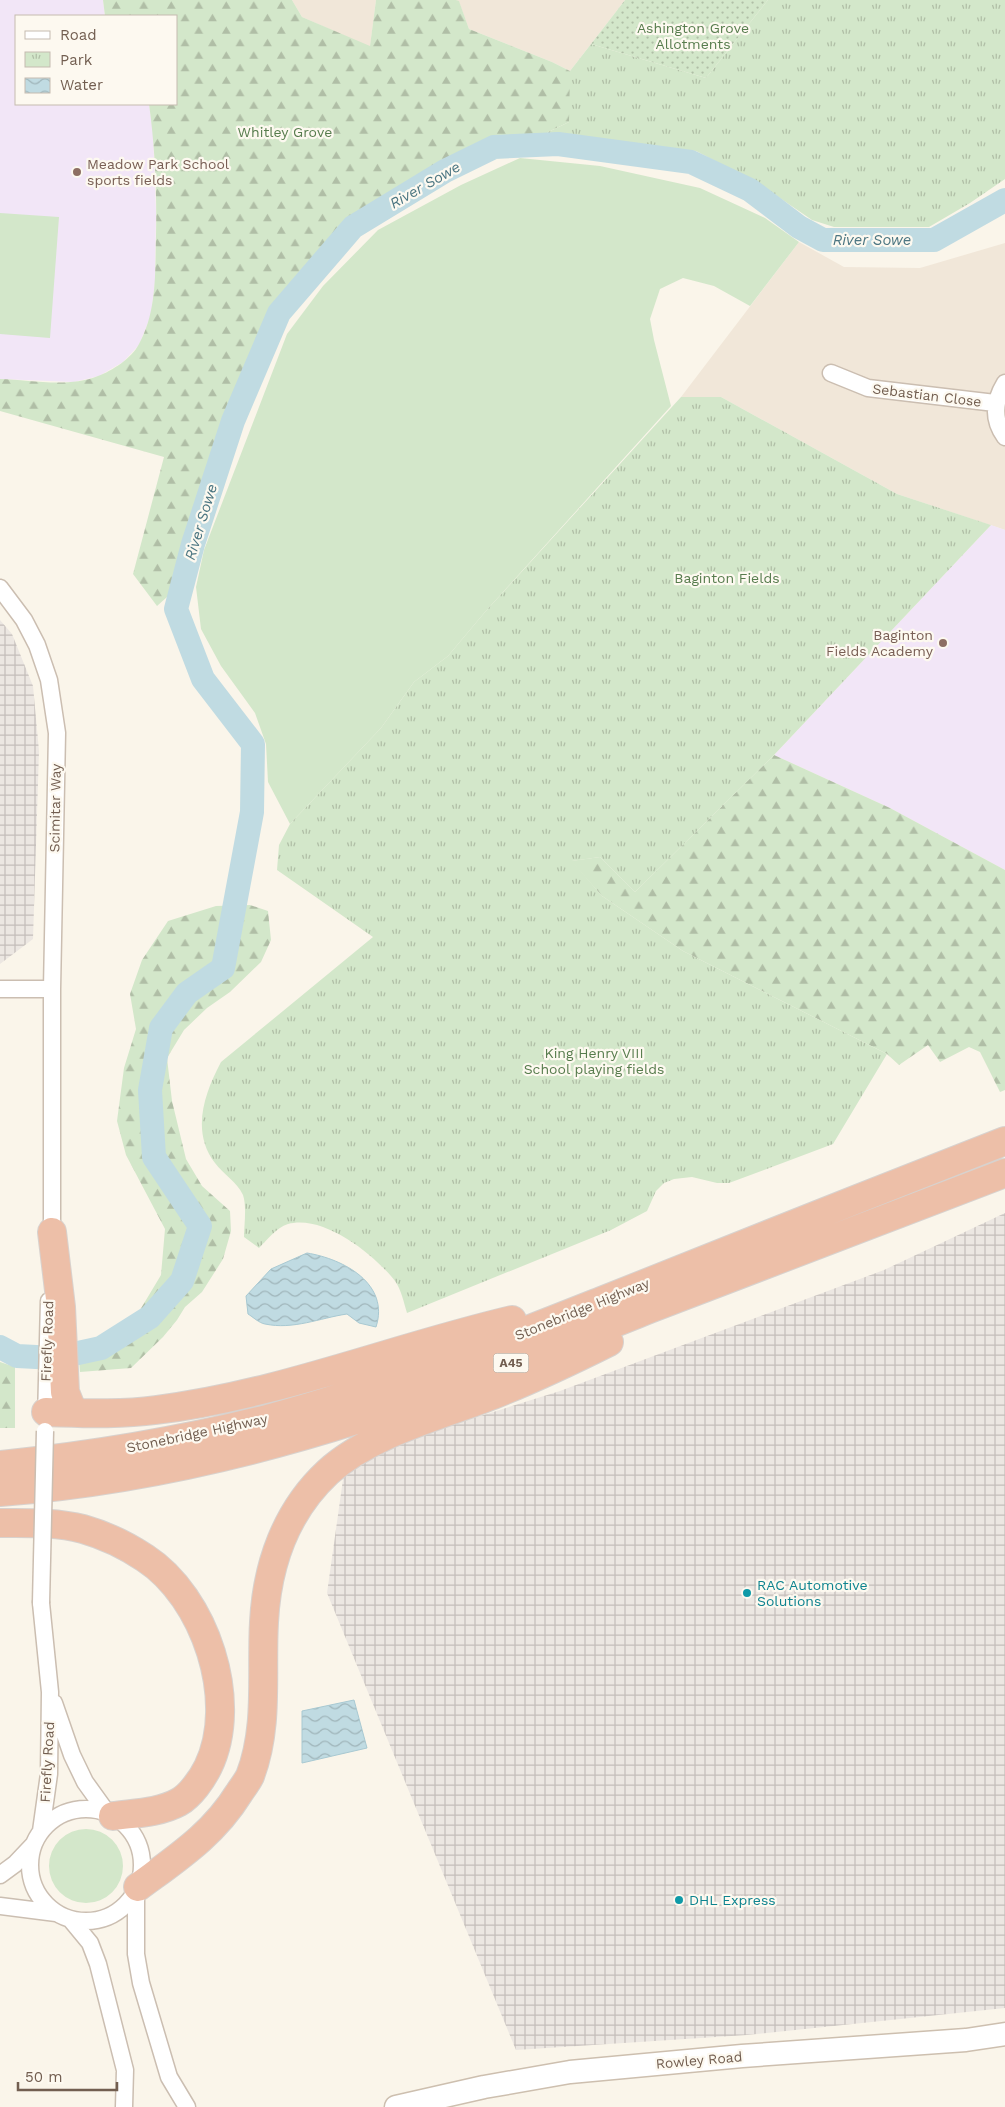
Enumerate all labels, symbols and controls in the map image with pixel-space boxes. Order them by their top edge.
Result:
legend [15,15,178,105]
park label: Ashington Grove Allotments [637,20,749,52]
text: Road [60,26,97,44]
text: Park [60,51,93,69]
text: Water [60,76,103,94]
park label: Whitley Grove [238,124,332,140]
place label: Meadow Park School sports fields [87,156,230,188]
water label: River Sowe [386,158,464,212]
marker: Meadow Park School sports fields [71,166,83,178]
water label: River Sowe [833,231,911,249]
street label: Sebastian Close [872,380,982,410]
water label: River Sowe [181,482,221,562]
park label: Baginton Fields [674,570,780,586]
place label: Baginton Fields Academy [826,627,934,659]
marker: Baginton Fields Academy [937,637,949,649]
street label: Scimitar Way [46,763,64,853]
park label: King Henry VIII School playing fields [524,1045,664,1077]
street label: Stonebridge Highway [512,1274,652,1343]
street label: Firefly Road [38,1300,56,1382]
road number: A45 [494,1354,528,1372]
street label: Stonebridge Highway [125,1410,270,1456]
place label: RAC Automotive Solutions [757,1577,868,1609]
marker: RAC Automotive Solutions [741,1587,753,1599]
street label: Firefly Road [37,1721,57,1803]
place label: DHL Express [689,1892,776,1908]
marker: DHL Express [673,1894,685,1906]
street label: Rowley Road [655,2048,743,2072]
scale bar [18,2060,116,2092]
text: 50 m [25,2068,62,2086]

